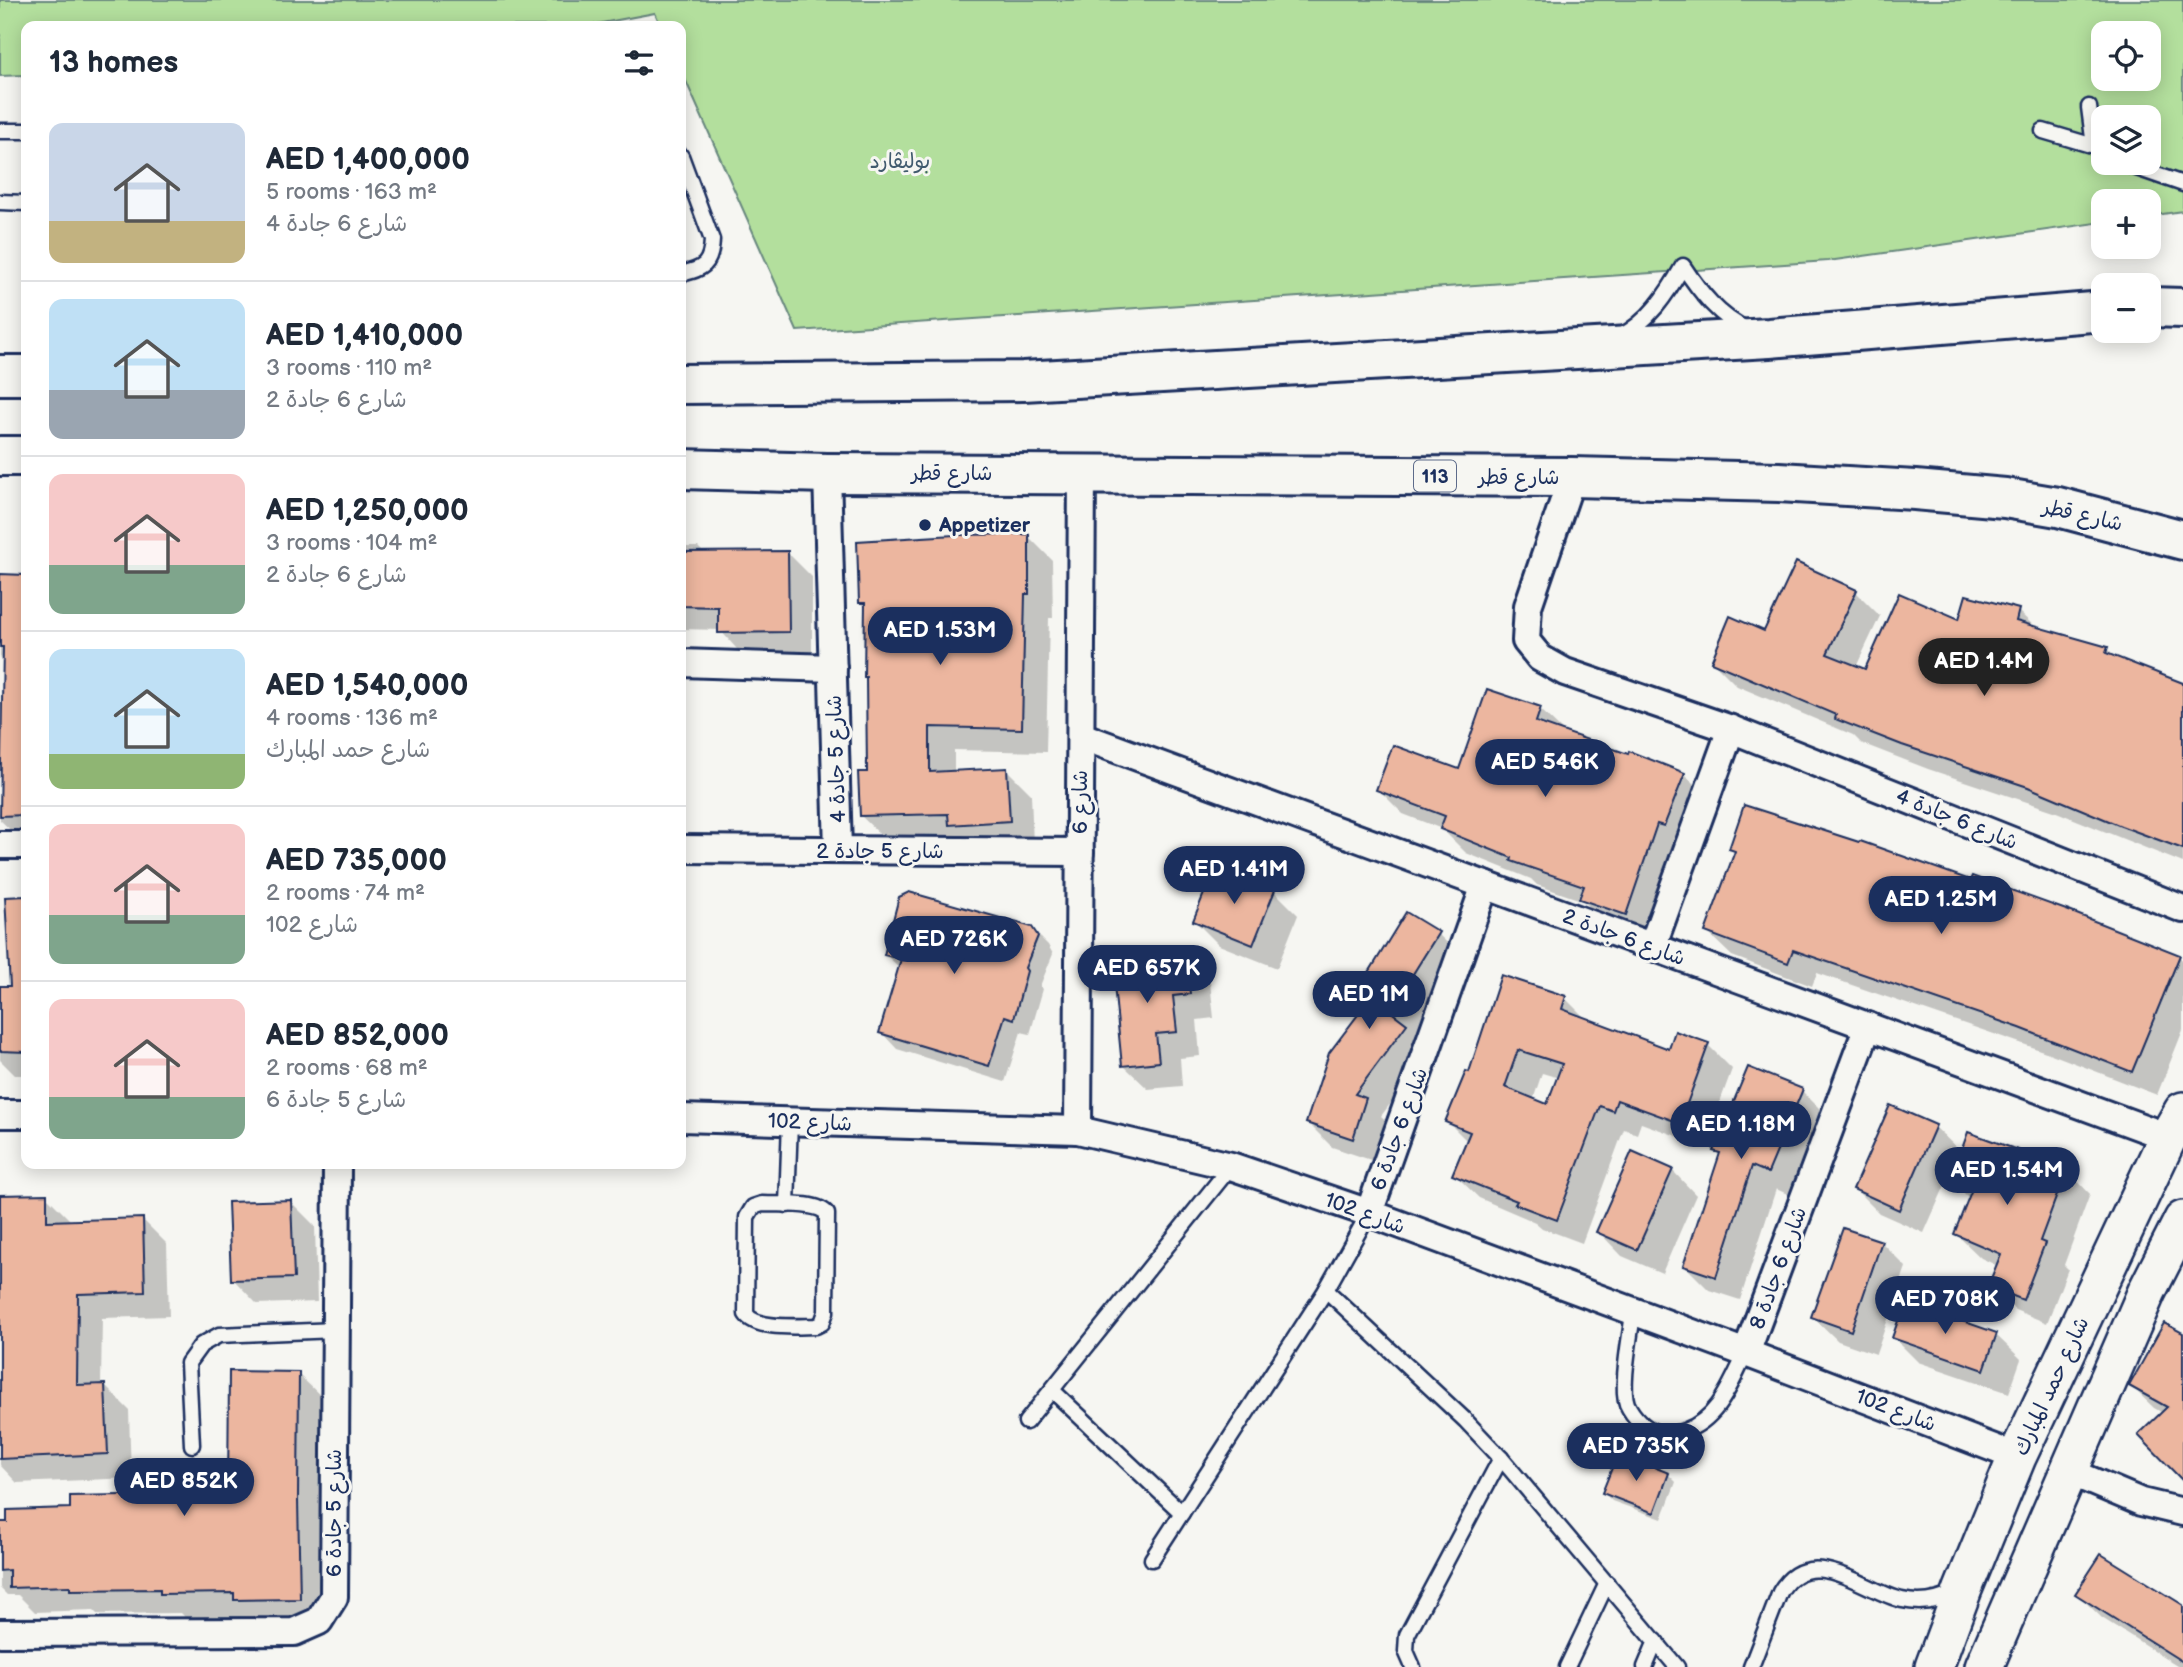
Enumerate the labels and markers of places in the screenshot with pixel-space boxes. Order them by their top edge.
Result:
place label: Appetizer [938,513,1031,538]
marker: Appetizer [917,517,933,533]
pin: AED 1.53M [860,608,1020,667]
pin: AED 1.4M [1912,638,2056,698]
pin: AED 546K [1473,740,1617,799]
pin: AED 1.41M [1154,846,1314,906]
pin: AED 1.25M [1861,876,2021,936]
pin: AED 726K [882,916,1026,976]
pin: AED 657K [1075,946,1219,1005]
pin: AED 1M [1312,972,1426,1031]
pin: AED 1.18M [1661,1102,1821,1161]
pin: AED 1.54M [1927,1148,2087,1207]
pin: AED 708K [1873,1276,2017,1336]
pin: AED 735K [1564,1424,1708,1483]
pin: AED 852K [112,1458,256,1518]

